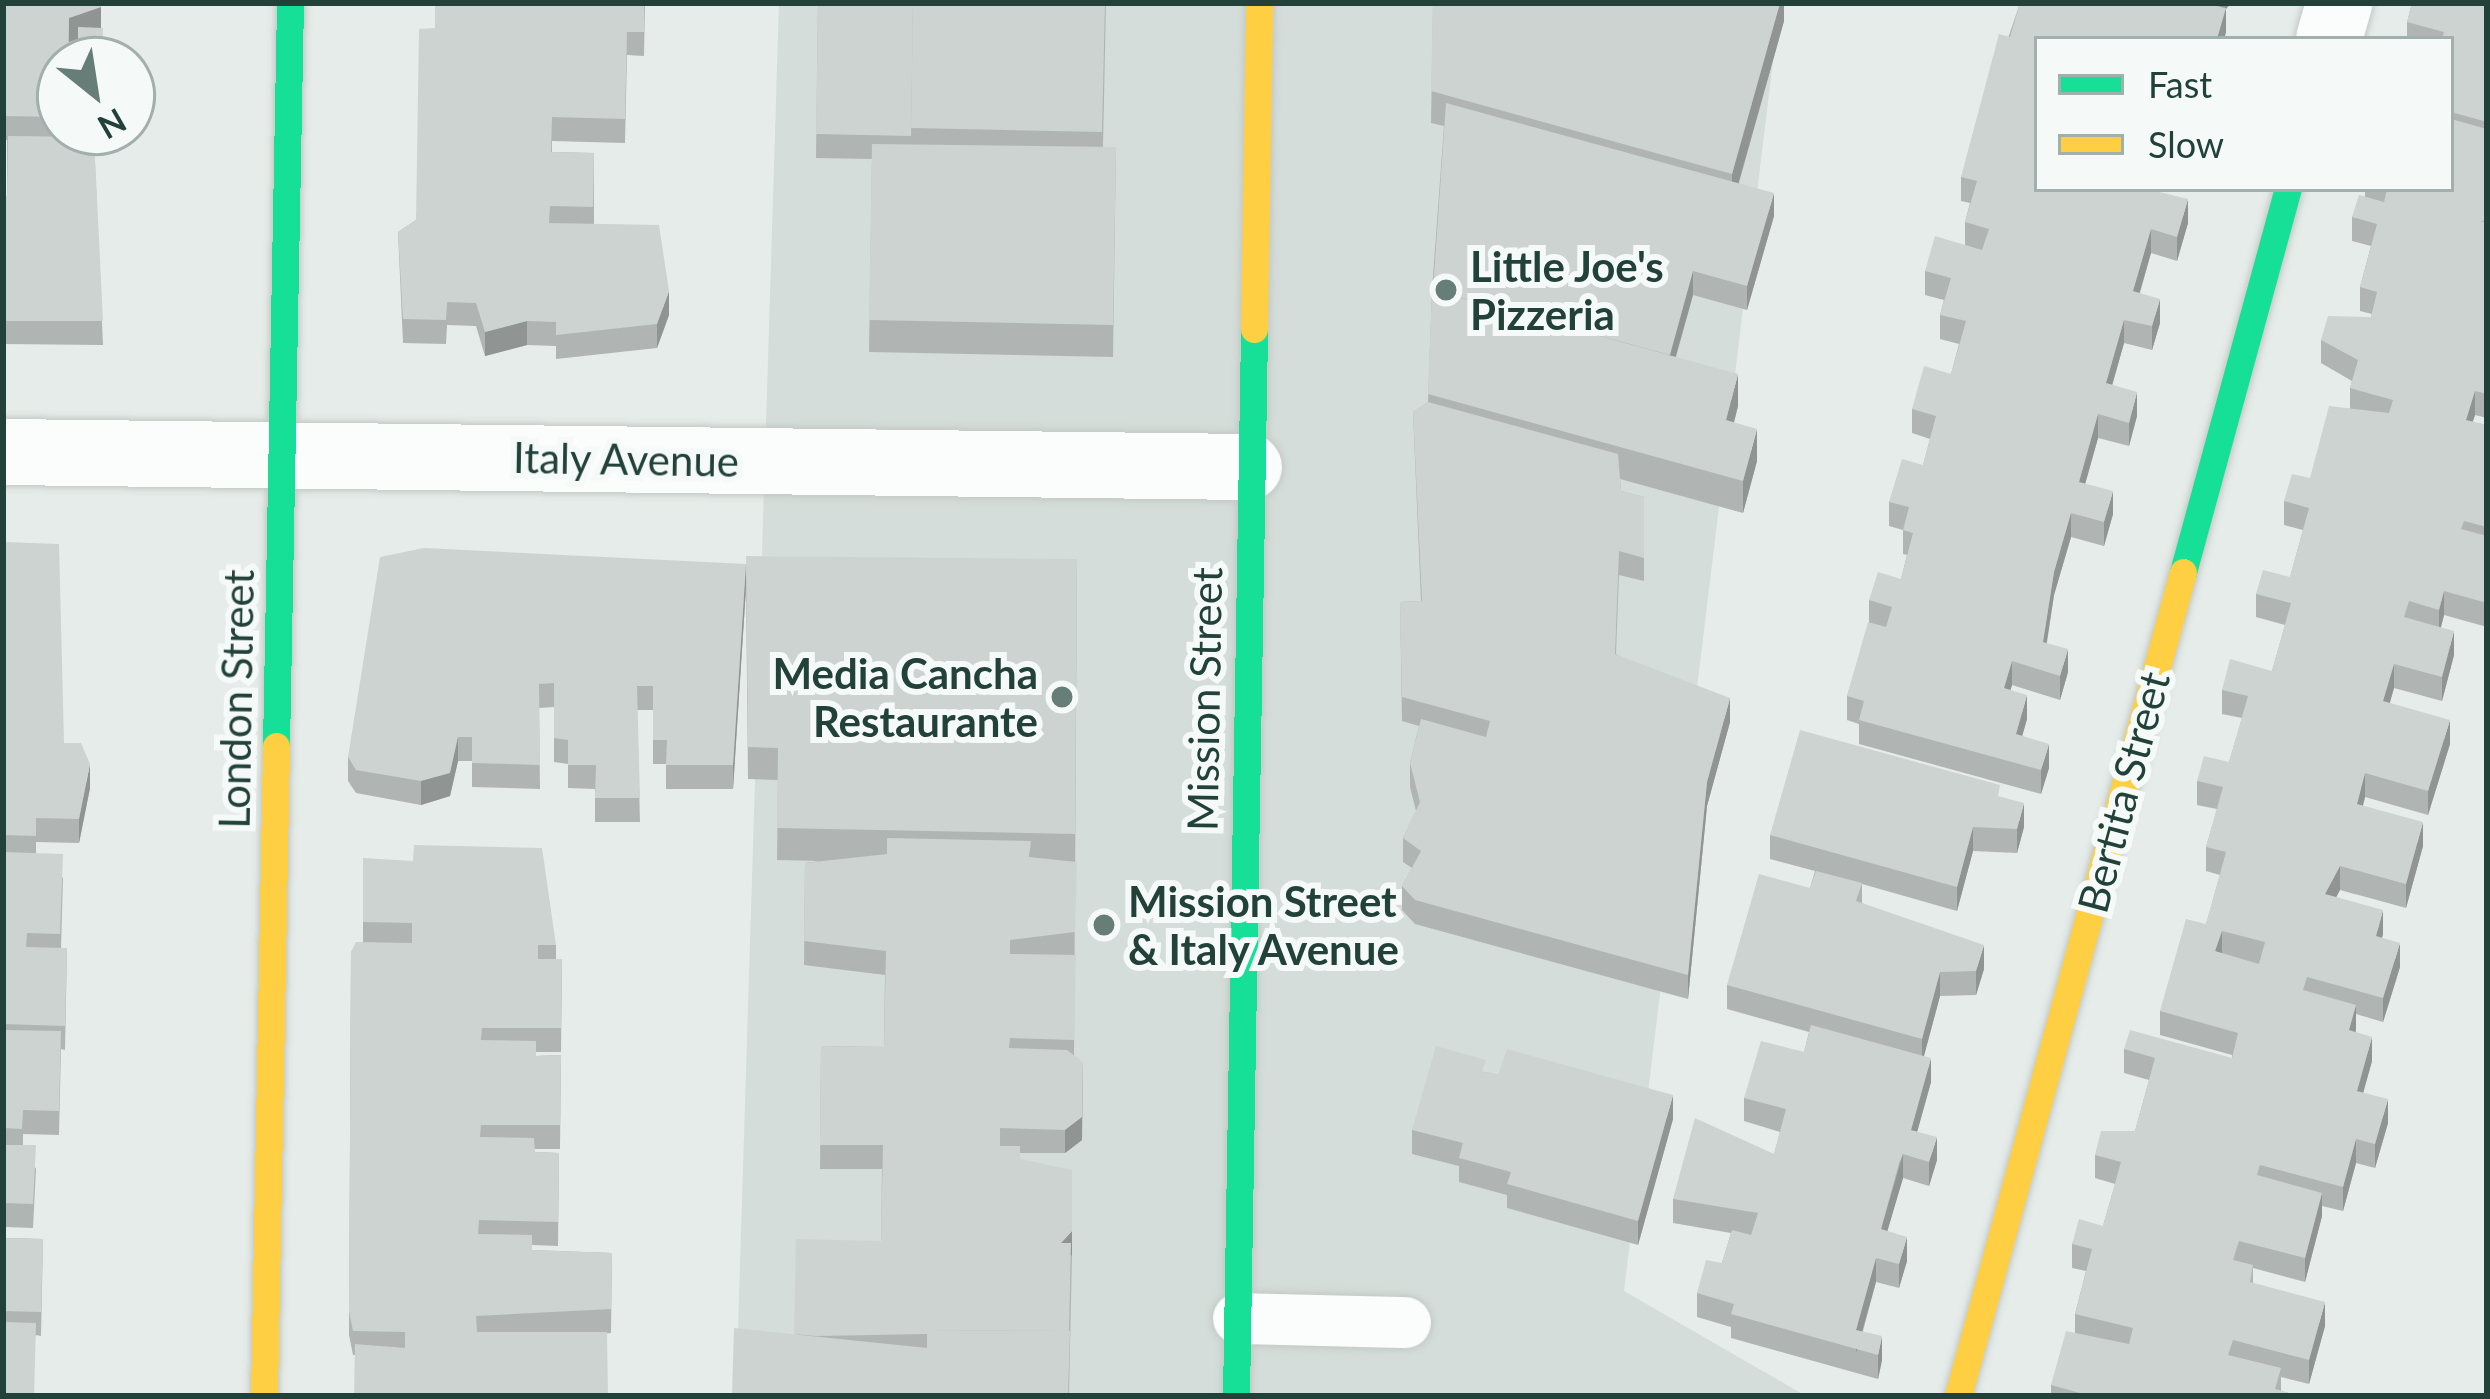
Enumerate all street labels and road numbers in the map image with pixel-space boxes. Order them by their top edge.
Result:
street label: Italy Avenue [511,432,741,486]
street label: Mission Street [1177,567,1231,831]
street label: London Street [209,569,263,829]
street label: Bertita Street [2067,666,2179,918]

